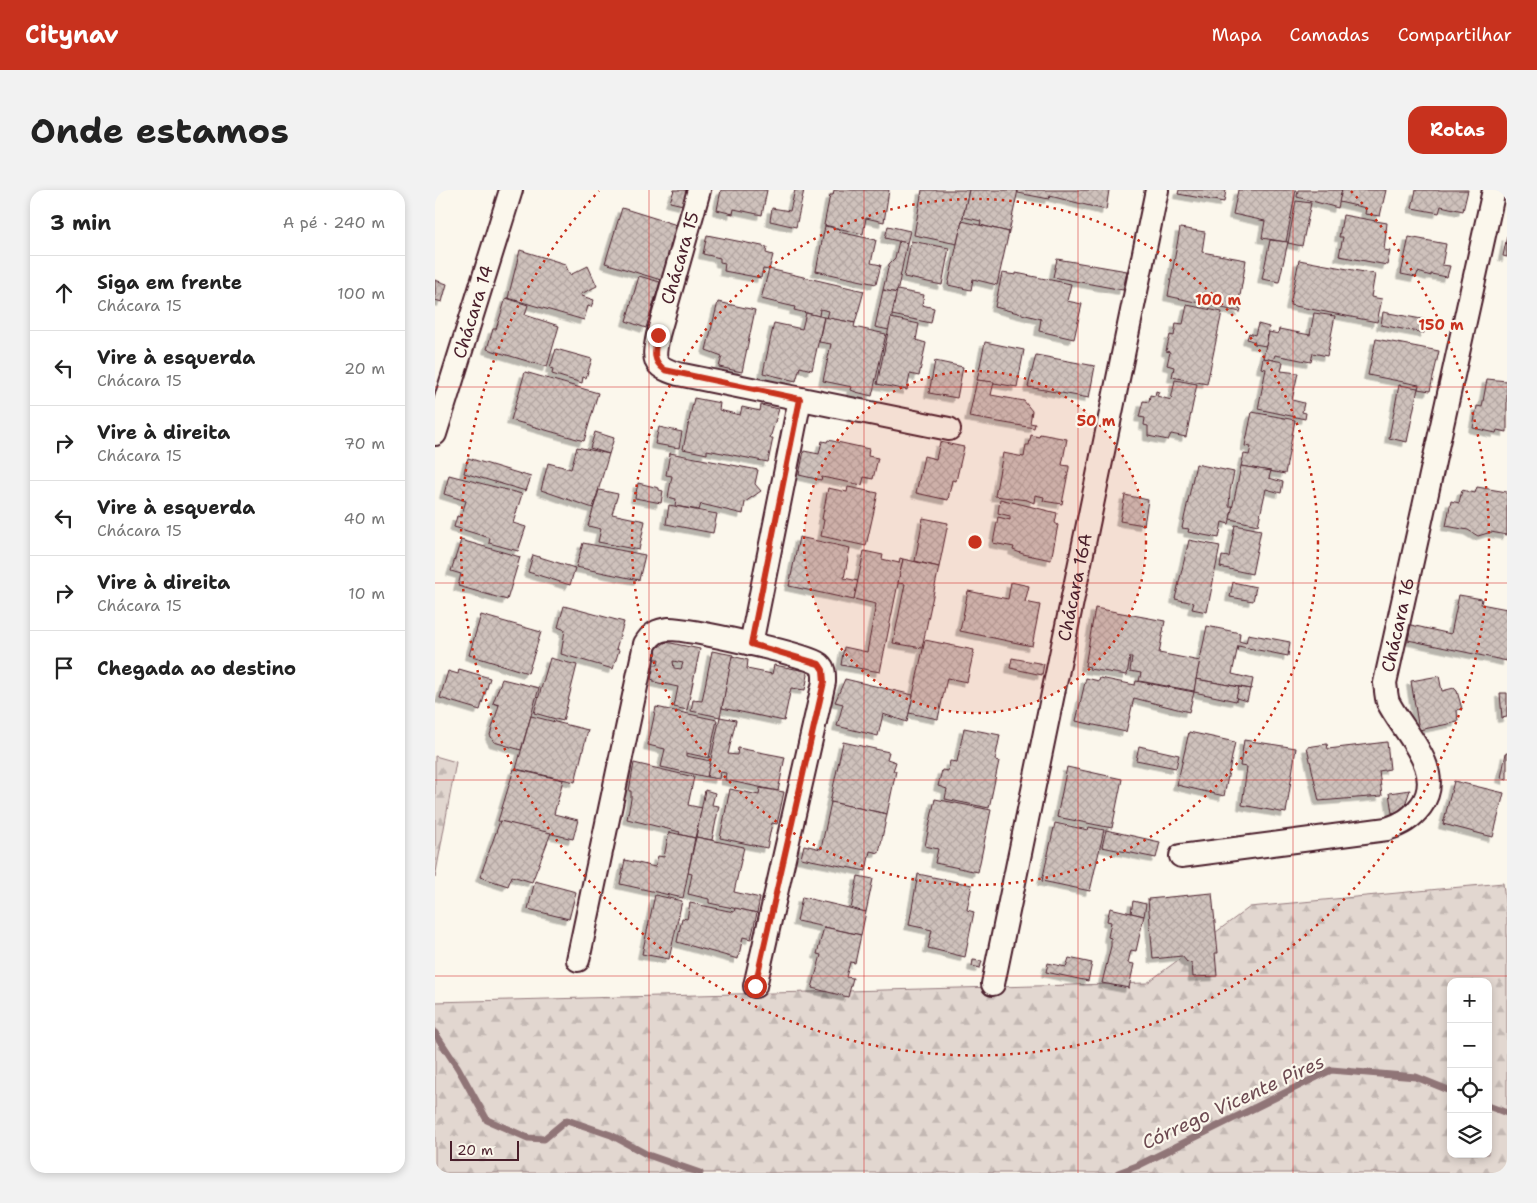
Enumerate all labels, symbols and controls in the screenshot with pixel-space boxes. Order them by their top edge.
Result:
text: Citynav [25,19,119,51]
text: Mapa [1212,23,1262,47]
text: Camadas [1290,23,1370,47]
text: Compartilhar [1398,23,1512,47]
button: Rotas [1408,106,1507,154]
text: Onde estamos [30,107,289,154]
text: 3 min [50,209,111,237]
street label: Chácara 15 [655,209,705,307]
text: A pé · 240 m [283,212,385,233]
street label: Chácara 14 [447,262,499,361]
text: Siga em frente [97,270,242,295]
icon: ahead [50,279,78,307]
text: 100 m [337,283,385,304]
text: 100 m [1195,290,1241,310]
text: Chácara 15 [97,295,182,316]
text: 150 m [1418,315,1464,335]
route end [647,324,670,347]
text: Vire à esquerda [97,345,255,370]
icon: left [50,354,78,382]
text: 20 m [344,358,385,379]
text: Chácara 15 [97,370,182,391]
text: 50 m [1077,411,1116,431]
text: Vire à direita [97,420,230,445]
icon: right [50,429,78,457]
text: 70 m [344,433,385,454]
text: Chácara 15 [97,445,182,466]
text: Vire à esquerda [97,495,255,520]
icon: left [50,504,78,532]
text: 40 m [343,508,385,529]
text: Chácara 15 [97,520,182,541]
street label: Chácara 16A [1052,531,1098,643]
centre of rings [966,533,984,551]
text: Vire à direita [97,570,230,595]
street label: Chácara 16 [1376,575,1420,675]
icon: right [50,579,78,607]
text: 10 m [348,583,385,604]
text: Chácara 15 [97,595,182,616]
icon: arrive [50,654,78,682]
text: Chegada ao destino [97,656,296,681]
route start [744,975,767,998]
map controls [1447,978,1492,1158]
button: + [1447,978,1492,1023]
button: − [1447,1023,1492,1068]
water label: Córrego Vicente Pires [1138,1049,1328,1155]
button: locate [1447,1068,1492,1113]
button: layers [1447,1113,1492,1158]
scale bar [450,1138,519,1161]
text: 20 m [457,1141,493,1159]

